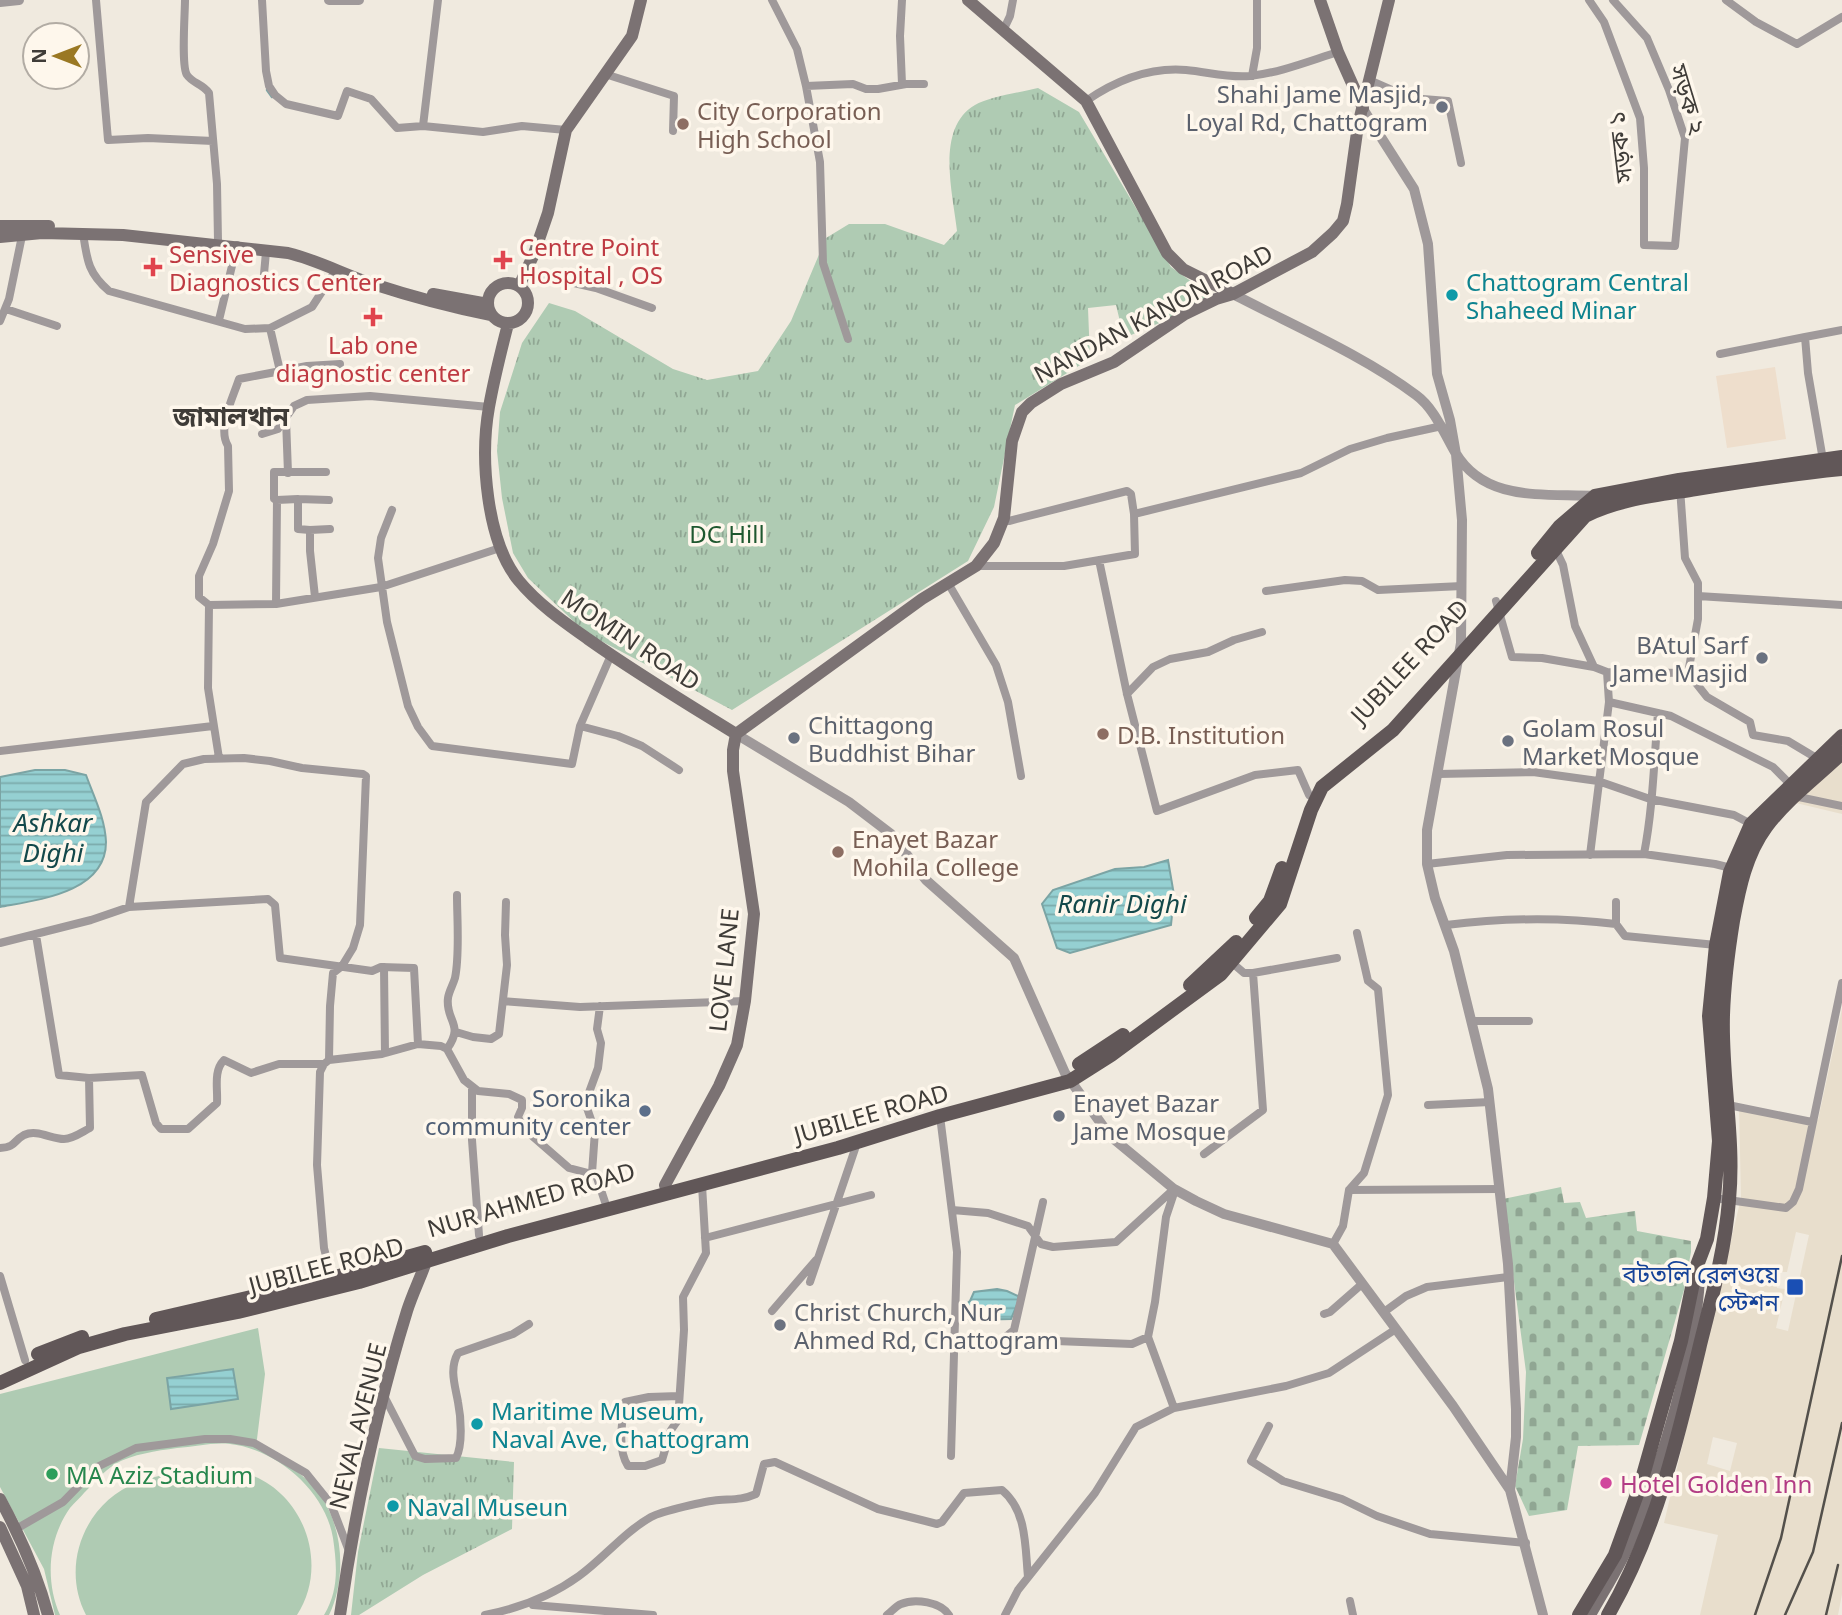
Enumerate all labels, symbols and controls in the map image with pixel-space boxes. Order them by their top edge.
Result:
north arrow [21,21,91,91]
text: N [26,48,52,64]
street label: সড়ক ২ [1662,59,1715,138]
place label: Shahi Jame Masjid, Loyal Rd, Chattogram [1185,77,1428,138]
place label: City Corporation High School [697,94,882,155]
marker: Shahi Jame Masjid, Loyal Rd, Chattogram [1434,99,1450,115]
street label: সড়ক ১ [1598,109,1640,186]
marker: City Corporation High School [675,116,691,132]
place label: Centre Point Hospital , OS [519,230,663,291]
street label: NANDAN KANON ROAD [1028,236,1278,390]
place label: Sensive Diagnostics Center [169,237,382,298]
marker: Centre Point Hospital , OS [493,250,513,270]
marker: Sensive Diagnostics Center [143,257,163,277]
place label: Chattogram Central Shaheed Minar [1466,265,1689,326]
marker: Chattogram Central Shaheed Minar [1444,287,1460,303]
marker: Lab one diagnostic center [363,307,383,327]
place label: Lab one diagnostic center [276,328,470,389]
district label: জামালখান [172,398,290,434]
park label: DC Hill [689,517,765,550]
street label: MOMIN ROAD [555,580,707,698]
street label: JUBILEE ROAD [1341,591,1475,732]
place label: BAtul Sarf Jame Masjid [1610,628,1750,689]
marker: BAtul Sarf Jame Masjid [1754,650,1770,666]
place label: Chittagong Buddhist Bihar [808,708,975,769]
place label: Golam Rosul Market Mosque [1522,711,1699,772]
place label: D.B. Institution [1117,718,1285,751]
marker: D.B. Institution [1095,726,1111,742]
marker: Chittagong Buddhist Bihar [786,730,802,746]
marker: Golam Rosul Market Mosque [1500,733,1516,749]
water label: Ashkar Dighi [12,804,94,870]
place label: Enayet Bazar Mohila College [852,822,1019,883]
marker: Enayet Bazar Mohila College [830,844,846,860]
water label: Ranir Dighi [1057,885,1188,921]
street label: LOVE LANE [700,907,746,1033]
street label: JUBILEE ROAD [788,1075,952,1151]
place label: Soronika community center [425,1081,631,1142]
place label: Enayet Bazar Jame Mosque [1071,1086,1226,1147]
marker: Soronika community center [637,1103,653,1119]
marker: Enayet Bazar Jame Mosque [1051,1108,1067,1124]
street label: NUR AHMED ROAD [423,1154,639,1244]
street label: JUBILEE ROAD [243,1228,407,1302]
place label: বটতলি রেলওয়ে স্টেশন [1622,1257,1780,1318]
marker: বটতলি রেলওয়ে স্টেশন [1785,1277,1805,1297]
place label: Christ Church, Nur Ahmed Rd, Chattogram [794,1295,1059,1356]
marker: Christ Church, Nur Ahmed Rd, Chattogram [772,1317,788,1333]
street label: NEVAL AVENUE [320,1339,394,1513]
place label: Maritime Museum, Naval Ave, Chattogram [491,1394,750,1455]
marker: Maritime Museum, Naval Ave, Chattogram [469,1416,485,1432]
place label: MA Aziz Stadium [66,1458,253,1491]
marker: MA Aziz Stadium [44,1466,60,1482]
place label: Hotel Golden Inn [1620,1467,1812,1500]
marker: Hotel Golden Inn [1598,1475,1614,1491]
place label: Naval Museun [407,1490,568,1523]
marker: Naval Museun [385,1498,401,1514]

